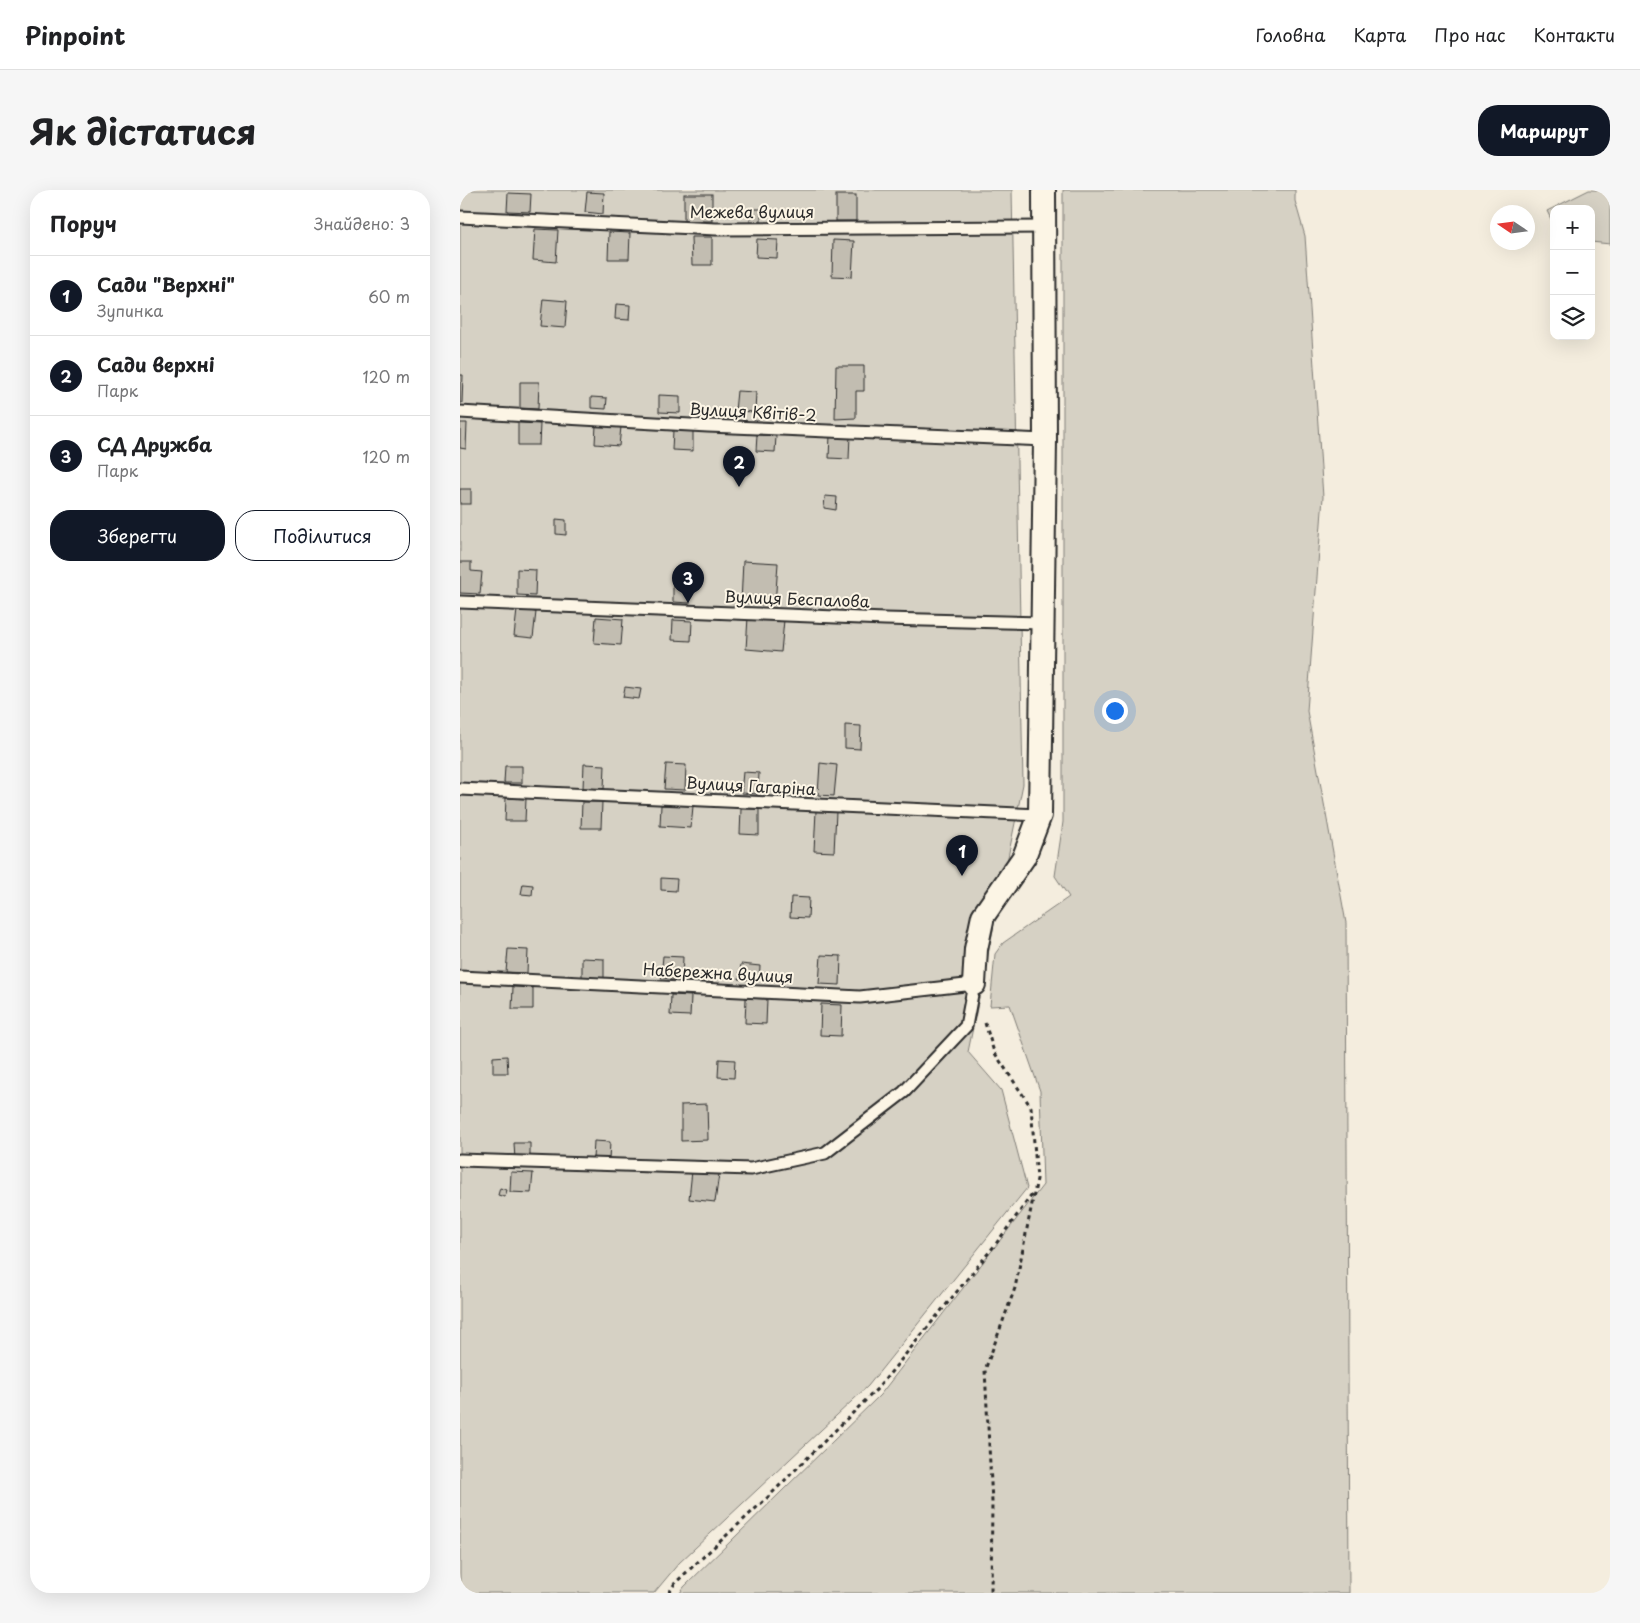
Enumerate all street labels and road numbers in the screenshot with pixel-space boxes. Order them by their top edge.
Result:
street label: Межева вулиця [690,199,814,223]
street label: Вулиця Квітів-2 [689,396,817,426]
street label: Вулиця Беспалова [724,583,870,613]
street label: Вулиця Гагаріна [686,770,817,800]
street label: Набережна вулиця [642,956,794,988]

